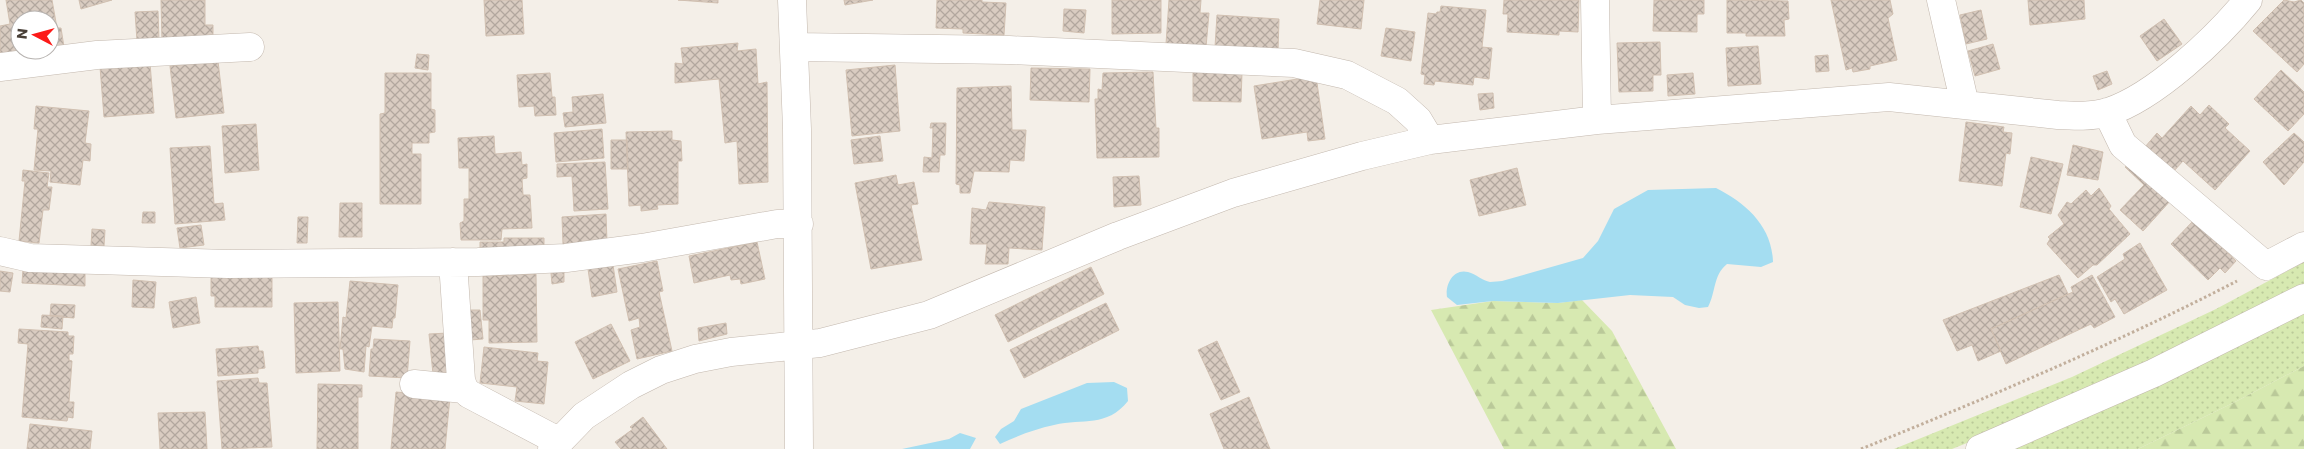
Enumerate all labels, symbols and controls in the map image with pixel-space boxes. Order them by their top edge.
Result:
north arrow [10,10,60,60]
text: N [12,27,33,40]

